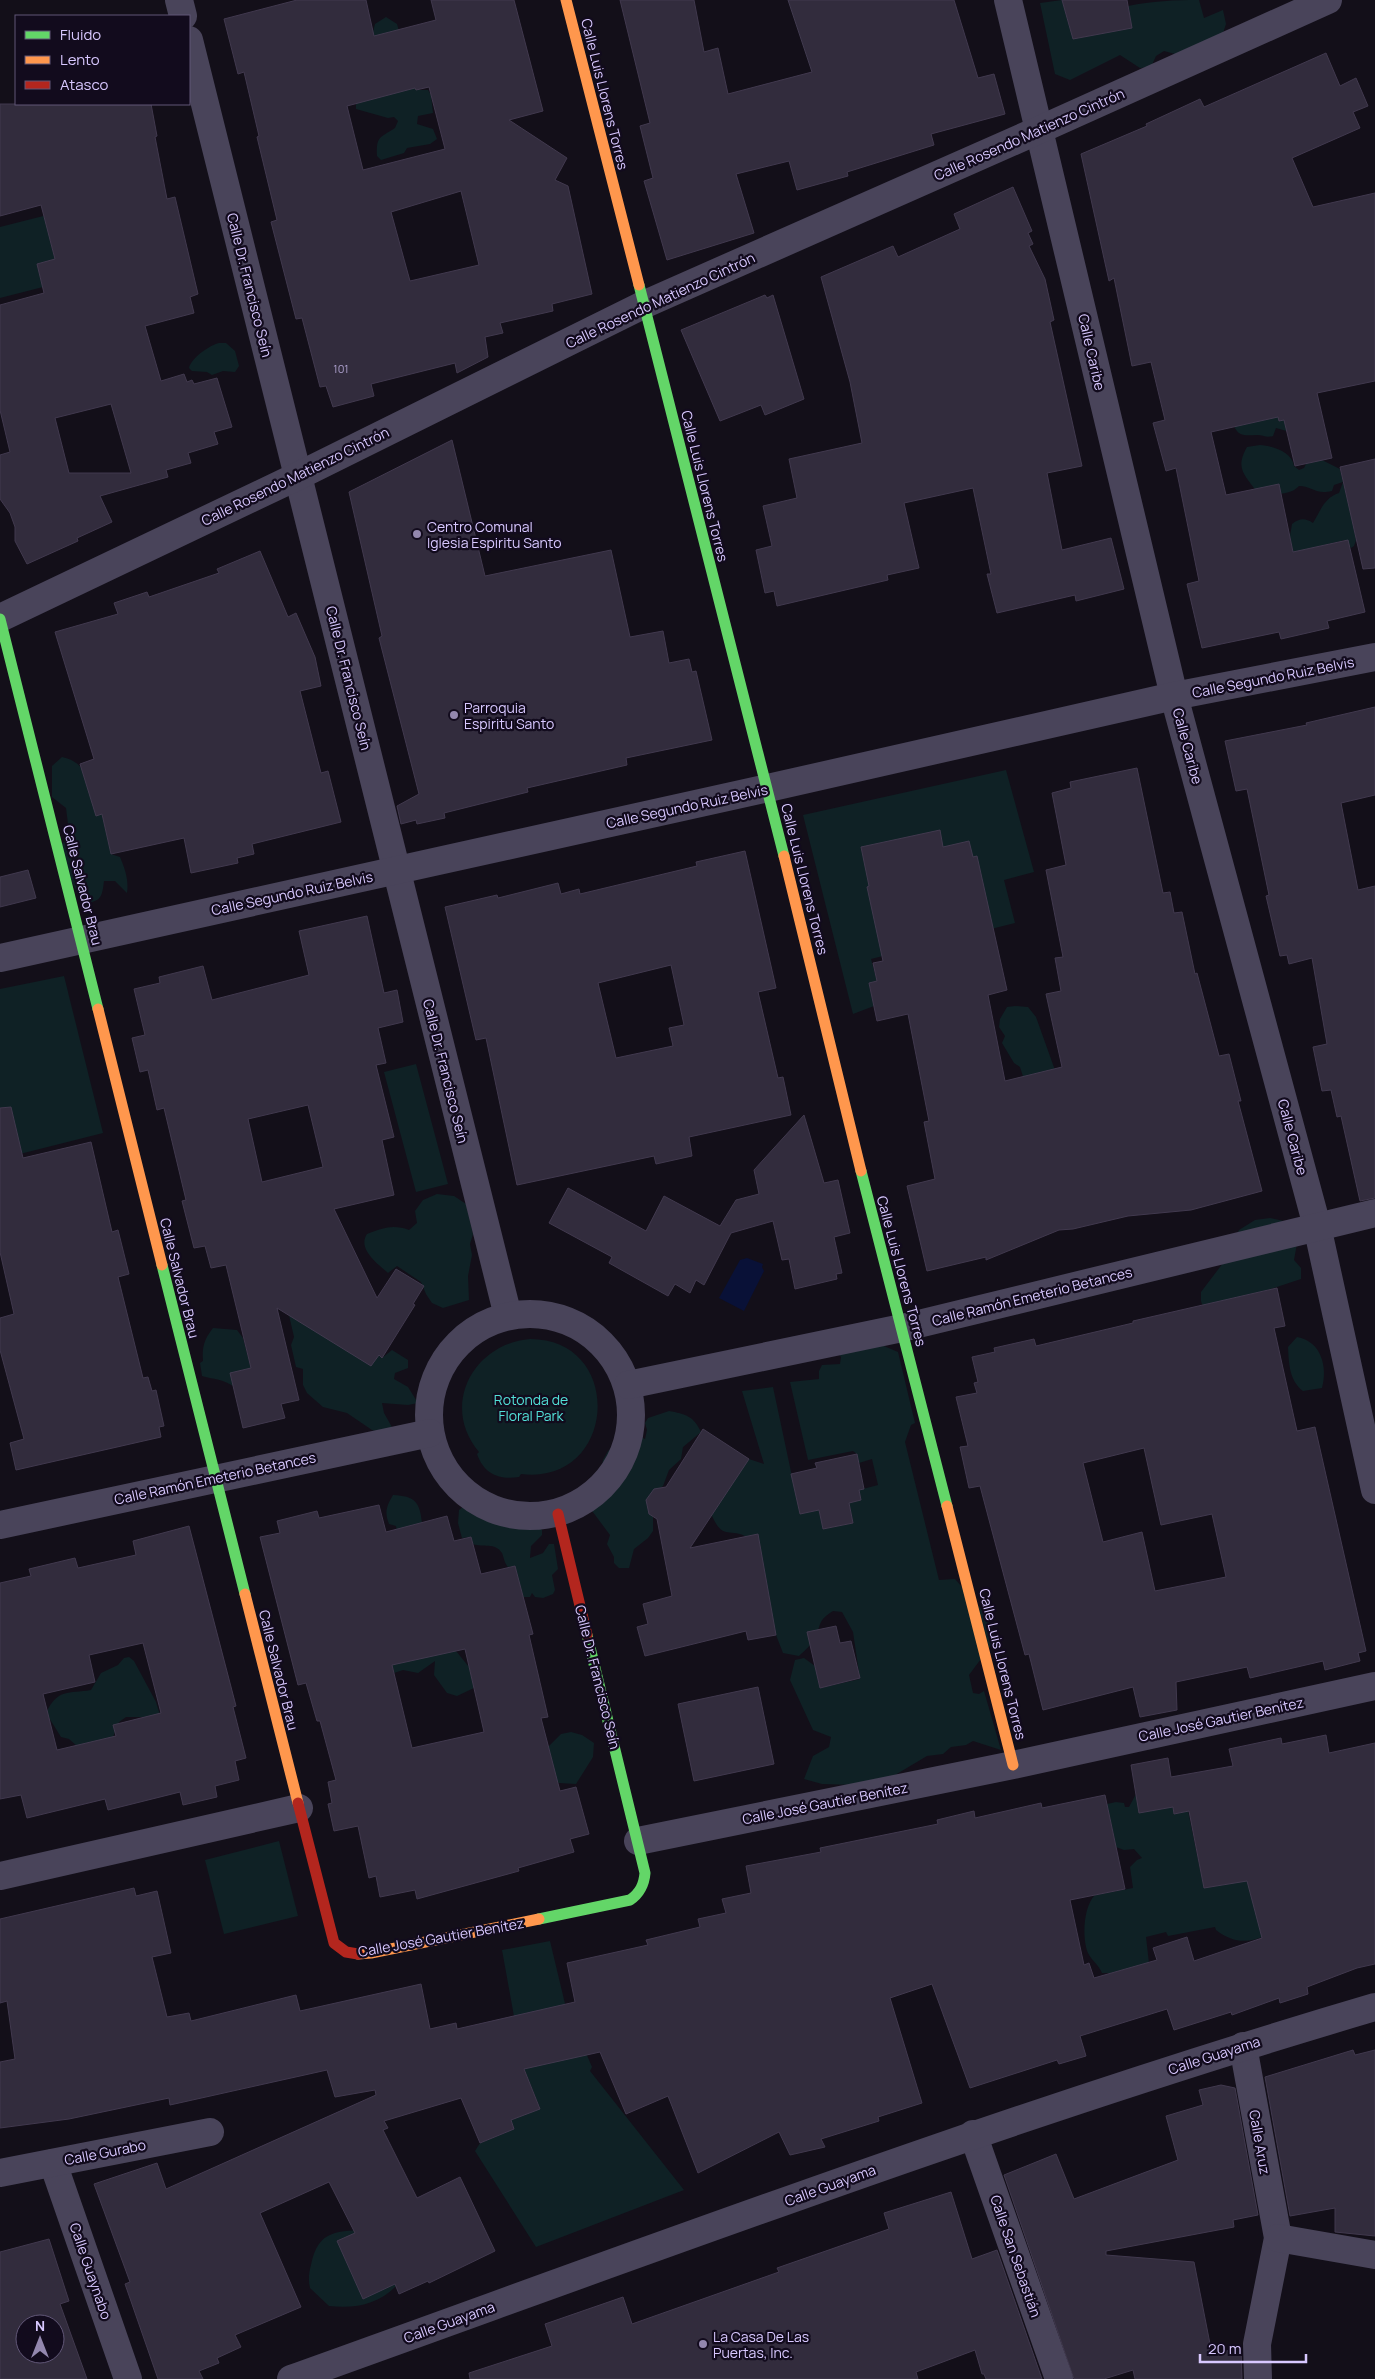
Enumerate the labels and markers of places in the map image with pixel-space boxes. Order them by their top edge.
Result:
place label: Centro Comunal Iglesia Espiritu Santo [427,517,561,552]
marker: Centro Comunal Iglesia Espiritu Santo [411,528,423,540]
place label: Parroquia Espiritu Santo [464,698,554,733]
marker: Parroquia Espiritu Santo [448,709,460,721]
place label: La Casa De Las Puertas, Inc. [713,2327,809,2362]
marker: La Casa De Las Puertas, Inc. [697,2338,709,2350]

